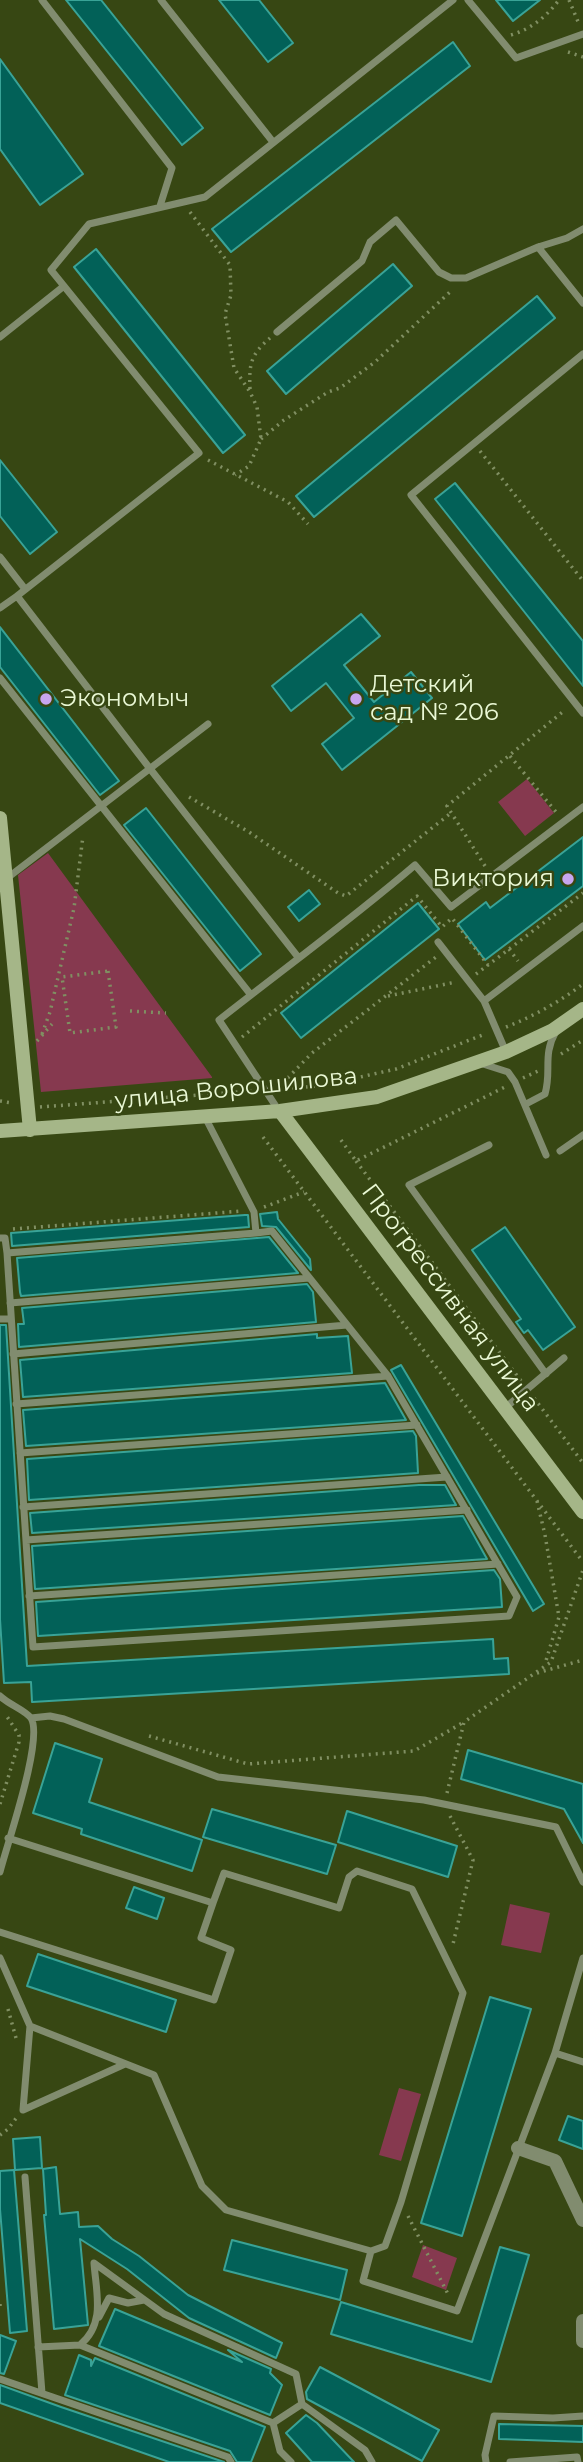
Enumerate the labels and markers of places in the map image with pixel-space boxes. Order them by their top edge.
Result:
place label: Детский сад № 206 [370,671,499,727]
place label: Экономыч [60,685,189,713]
marker: Экономыч [38,691,54,707]
marker: Детский сад № 206 [348,691,364,707]
place label: Виктория [432,865,554,893]
marker: Виктория [560,871,576,887]

